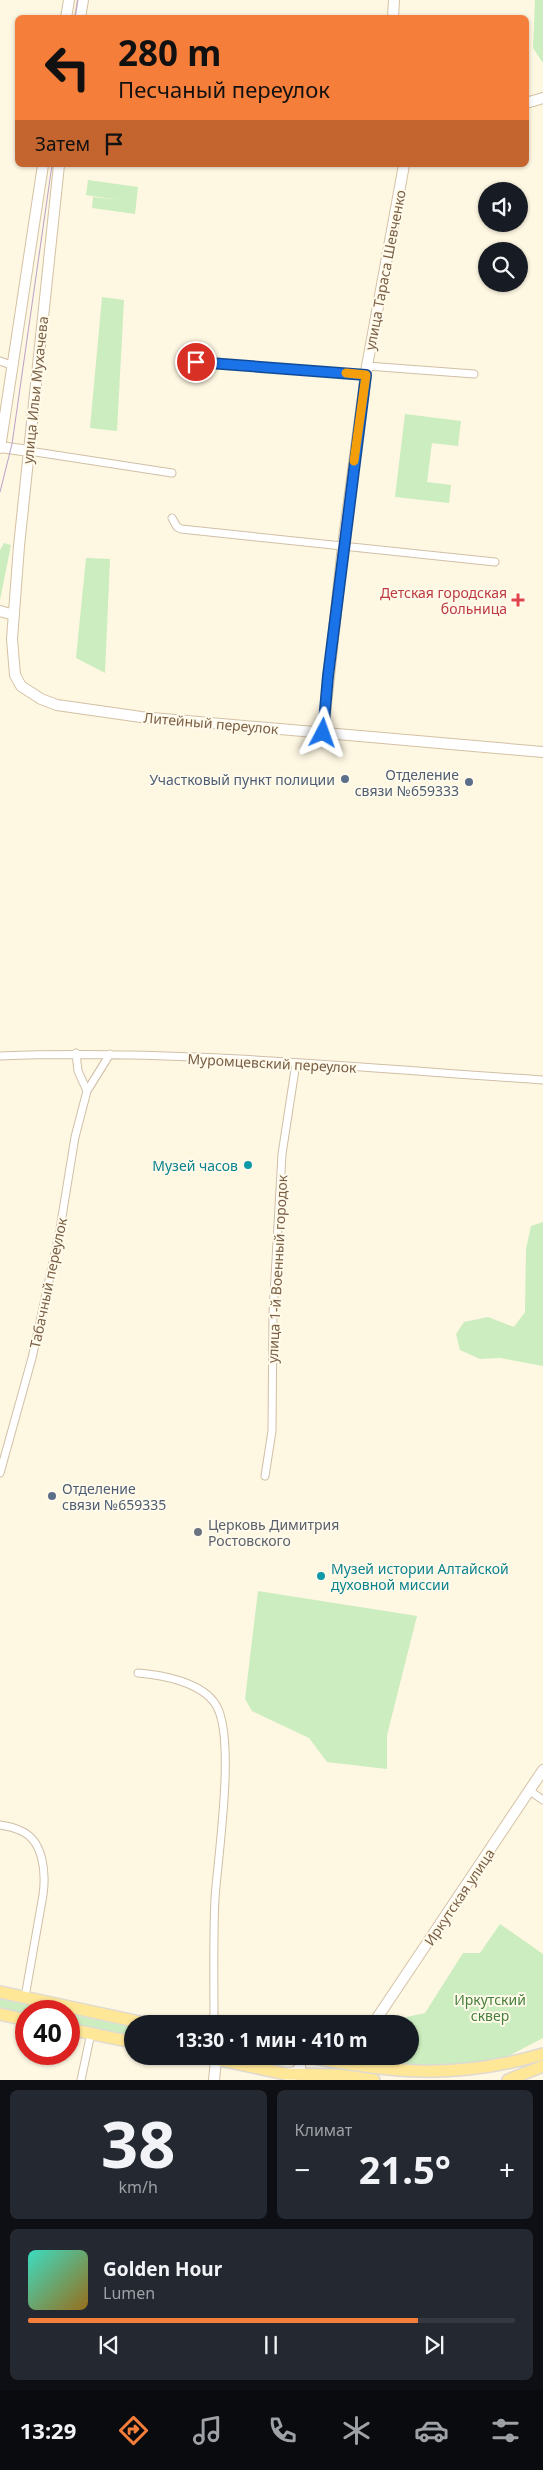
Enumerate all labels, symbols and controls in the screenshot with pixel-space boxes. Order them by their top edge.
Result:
text: 280 m [118,29,221,76]
icon: left [35,35,100,100]
text: Песчаный переулок [118,74,330,104]
icon: arrive [100,130,128,158]
text: Затем [35,131,90,157]
map controls [478,182,528,292]
button: sound [478,182,528,232]
street label: улица Тараса Шевченко [360,188,410,352]
button: search [478,242,528,292]
street label: улица Ильи Мухачева [18,315,52,465]
pin [175,341,217,383]
icon: arrive [182,348,210,376]
place label: Детская городская больница [380,583,507,618]
marker: Детская городская больница [511,593,525,607]
position arrow [296,706,348,758]
street label: Литейный переулок [143,708,280,738]
place label: Отделение связи №659333 [355,765,459,800]
place label: Участковый пункт полиции [149,770,335,789]
marker: Участковый пункт полиции [339,773,351,785]
marker: Отделение связи №659333 [463,776,475,788]
street label: Муромцевский переулок [187,1049,358,1077]
place label: Музей часов [152,1156,238,1175]
marker: Музей часов [242,1159,254,1171]
street label: улица 1-й Военный городок [263,1174,291,1364]
street label: Табачный переулок [25,1215,71,1350]
place label: Отделение связи №659335 [62,1479,166,1514]
marker: Отделение связи №659335 [46,1490,58,1502]
place label: Церковь Димитрия Ростовского [208,1515,339,1550]
marker: Церковь Димитрия Ростовского [192,1526,204,1538]
place label: Музей истории Алтайской духовной миссии [331,1559,509,1594]
marker: Музей истории Алтайской духовной миссии [315,1570,327,1582]
street label: Иркутская улица [419,1845,499,1949]
park label: Иркутский сквер [454,1990,526,2025]
speed limit sign: 40 [15,2000,80,2065]
text: 13:30 · 1 мин · 410 m [175,2027,368,2053]
text: 38 [101,2099,175,2187]
text: Климат [295,2119,352,2141]
text: 21.5° [359,2143,451,2195]
text: − [295,2150,311,2188]
text: + [499,2150,515,2188]
text: km/h [119,2176,158,2198]
text: Golden Hour [103,2256,222,2282]
text: Lumen [103,2282,155,2304]
icon: previous [95,2331,123,2359]
icon: pause [257,2331,285,2359]
icon: next [420,2331,448,2359]
icon: directions [116,2413,151,2448]
icon: music [190,2413,225,2448]
icon: phone [265,2413,300,2448]
icon: climate [339,2413,374,2448]
icon: car [414,2413,449,2448]
icon: filters [488,2413,523,2448]
text: 13:29 [20,2415,76,2445]

